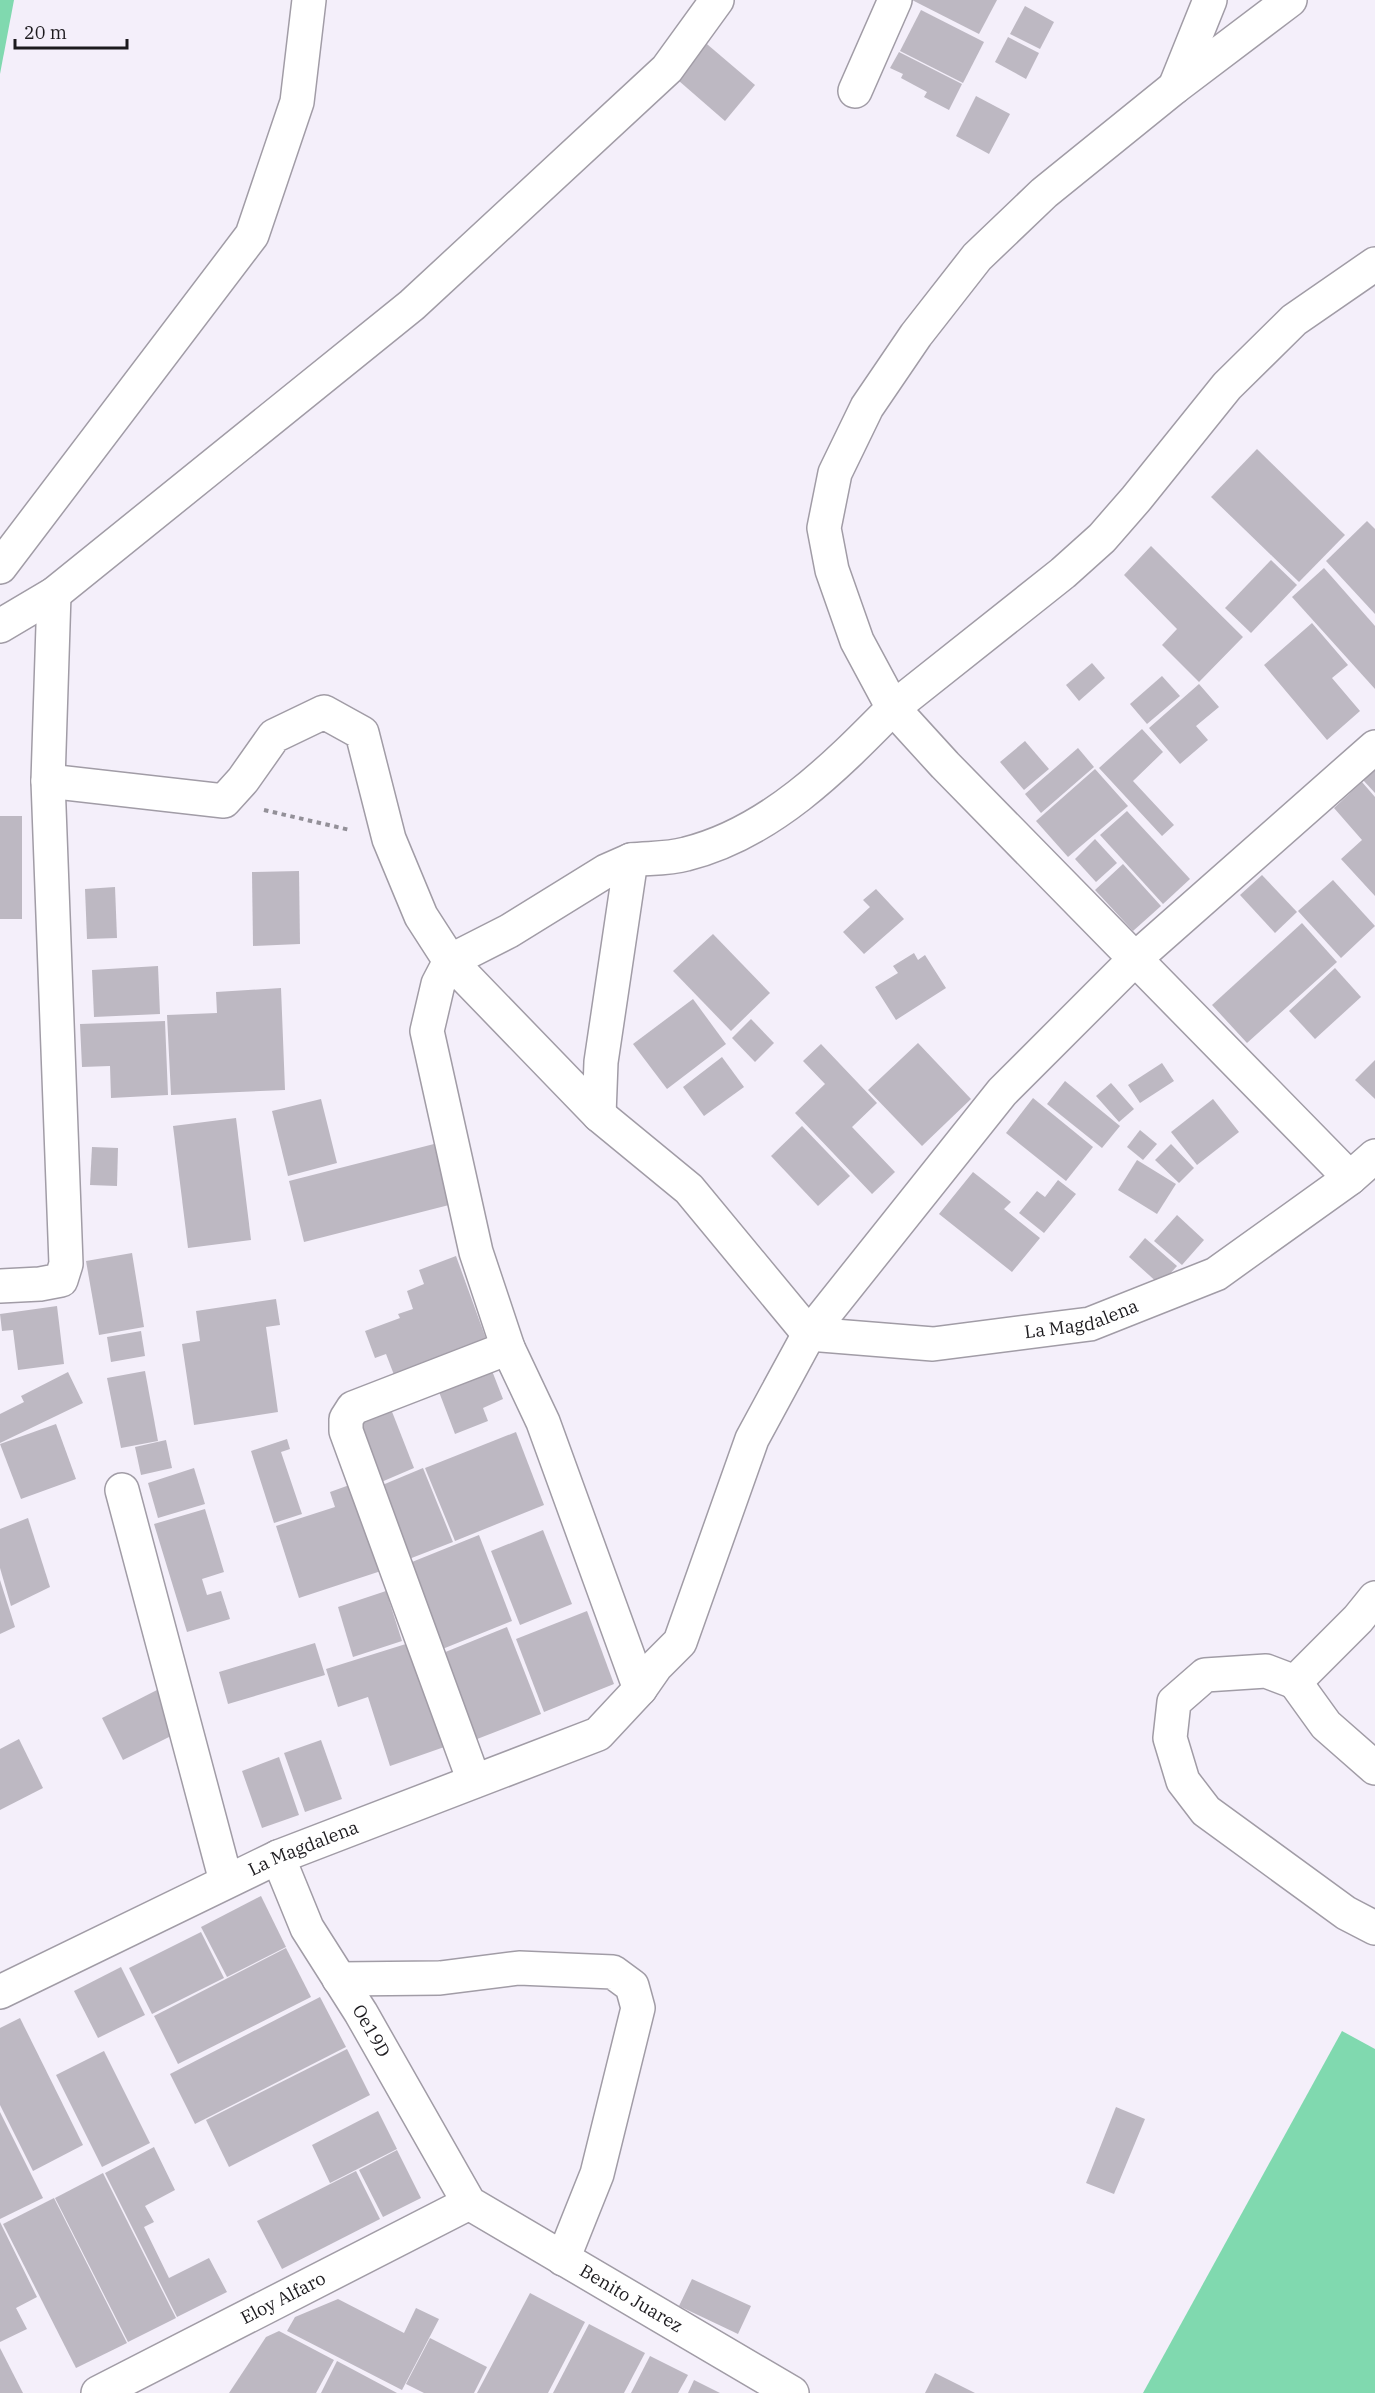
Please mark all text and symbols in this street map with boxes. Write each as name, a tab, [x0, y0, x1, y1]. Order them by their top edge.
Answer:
scale bar	[15, 12, 128, 50]
text: 20 m	[24, 21, 67, 44]
street label: La Magdalena	[1023, 1294, 1142, 1343]
street label: La Magdalena	[244, 1815, 362, 1881]
street label: Oe19D	[348, 2000, 396, 2061]
street label: Benito Juarez	[576, 2259, 687, 2337]
street label: Eloy Alfaro	[236, 2266, 329, 2329]

